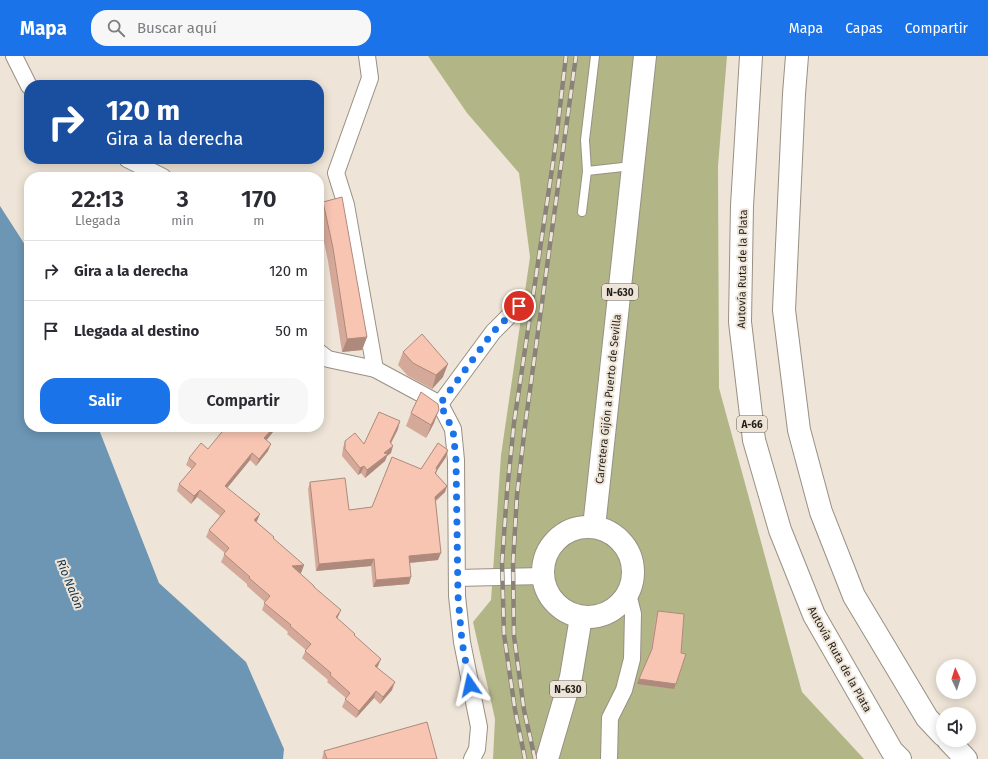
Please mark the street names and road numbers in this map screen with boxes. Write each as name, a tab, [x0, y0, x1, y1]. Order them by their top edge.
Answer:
street label: Autovía Ruta de la Plata	[735, 209, 750, 329]
road number: N-630	[602, 284, 638, 300]
street label: Carretera Gijón a Puerto de Sevilla	[593, 313, 624, 485]
road number: A-66	[737, 416, 767, 432]
street label: Autovía Ruta de la Plata	[805, 604, 874, 714]
road number: N-630	[550, 681, 586, 697]

